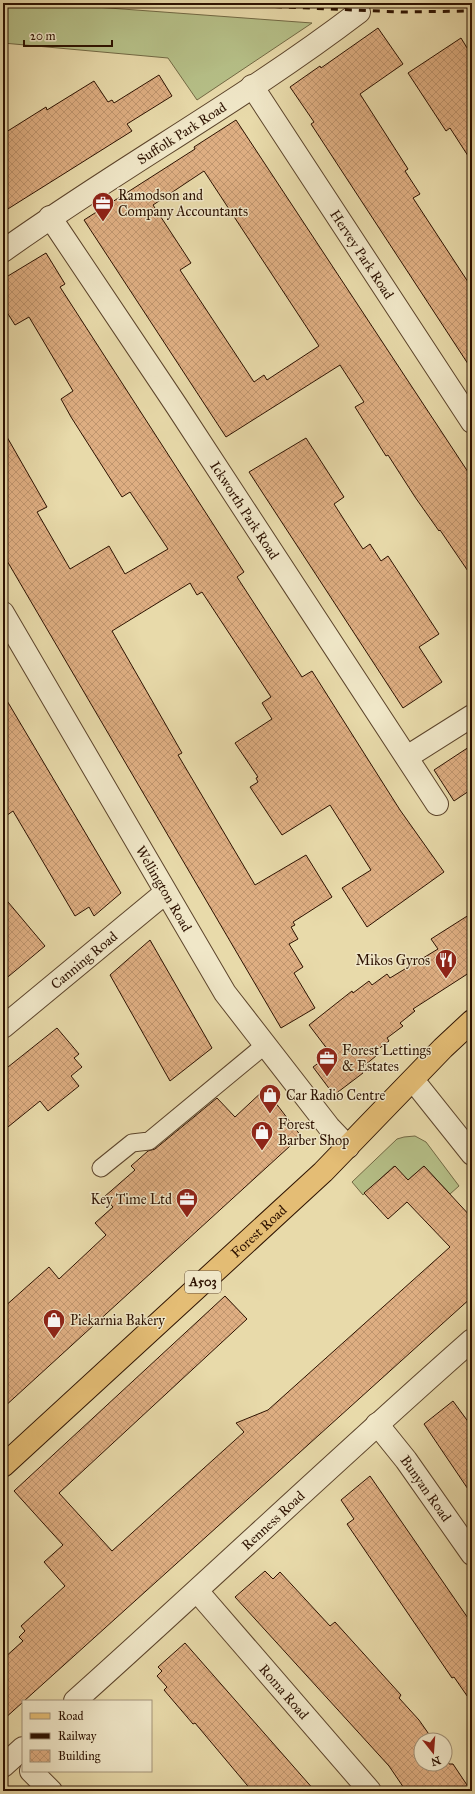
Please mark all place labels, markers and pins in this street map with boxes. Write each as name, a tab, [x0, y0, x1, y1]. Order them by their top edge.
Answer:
place label: Ramodson and Company Accountants	[118, 187, 248, 220]
office icon: Ramodson and Company Accountants	[90, 190, 116, 223]
restaurant icon: Mikos Gyros	[433, 947, 459, 980]
place label: Mikos Gyros	[356, 952, 430, 969]
place label: Forest Lettings & Estates	[342, 1042, 431, 1075]
office icon: Forest Lettings & Estates	[314, 1045, 340, 1078]
shop icon: Car Radio Centre	[257, 1082, 283, 1115]
place label: Car Radio Centre	[286, 1087, 385, 1104]
place label: Forest Barber Shop	[278, 1116, 349, 1149]
shop icon: Forest Barber Shop	[249, 1119, 275, 1152]
office icon: Key Time Ltd	[174, 1186, 200, 1219]
place label: Key Time Ltd	[91, 1191, 172, 1208]
shop icon: Piekarnia Bakery	[41, 1307, 67, 1340]
place label: Piekarnia Bakery	[70, 1312, 165, 1329]

